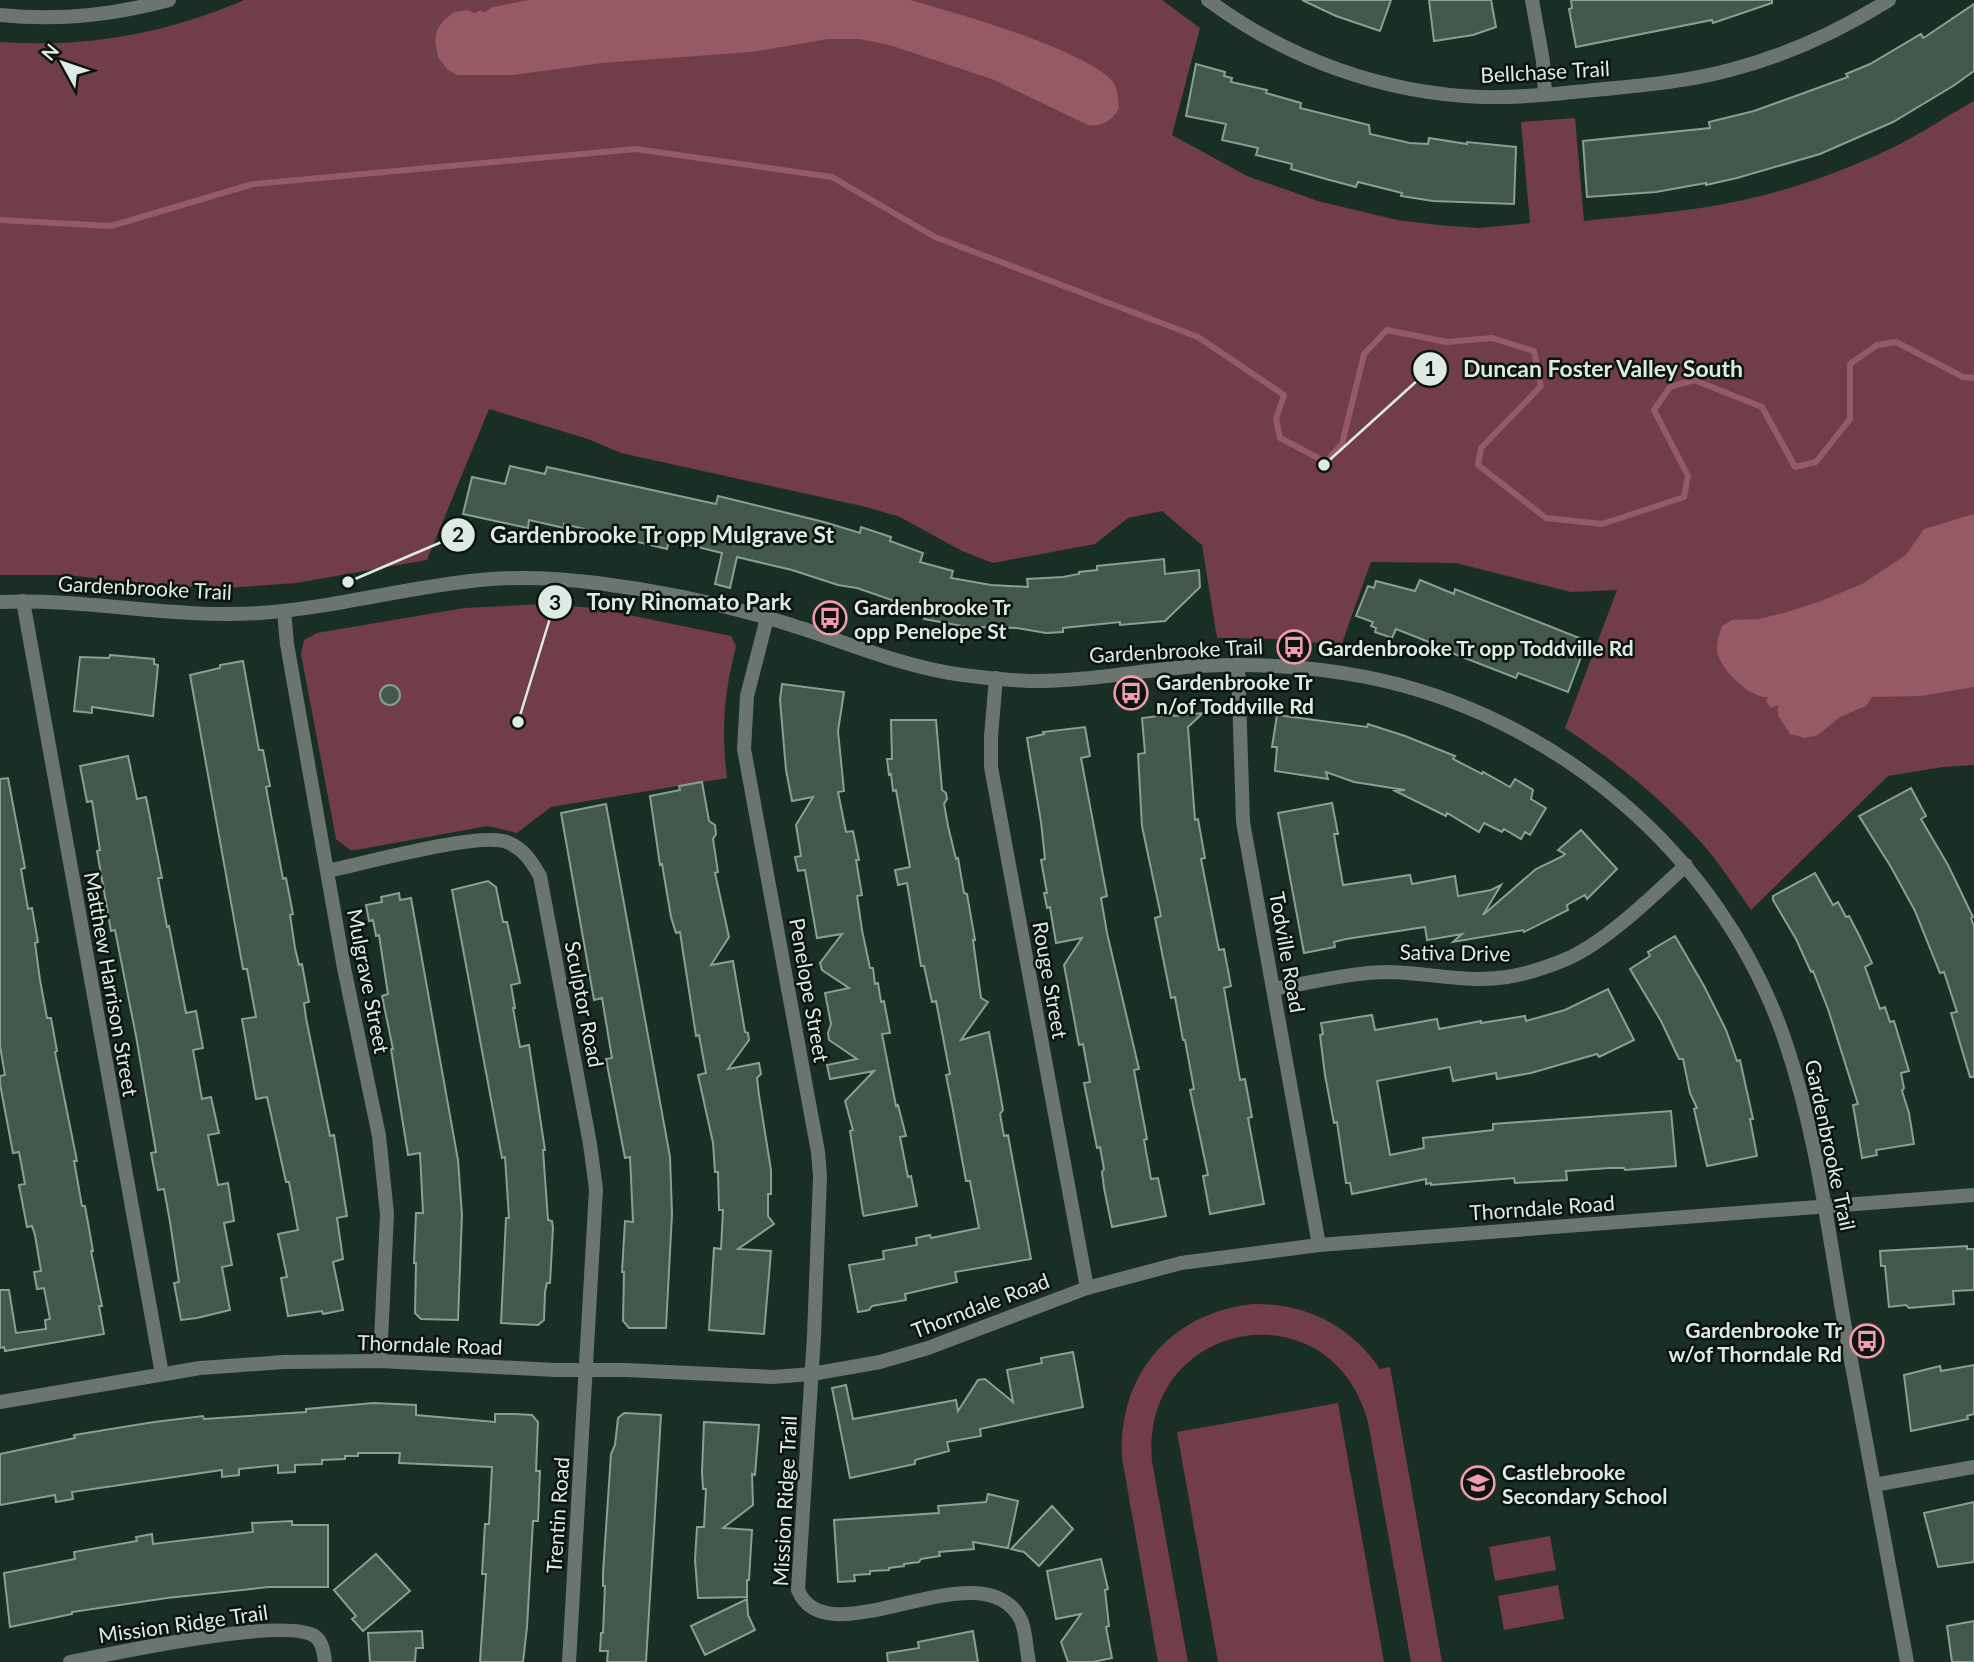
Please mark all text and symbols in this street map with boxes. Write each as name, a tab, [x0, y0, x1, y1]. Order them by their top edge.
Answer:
north arrow	[28, 28, 98, 98]
text: N	[36, 39, 63, 65]
street label: Bellchase Trail	[1480, 55, 1610, 87]
callout: Duncan Foster Valley South	[1413, 347, 1758, 391]
text: Duncan Foster Valley South	[1463, 354, 1743, 382]
text: 1	[1424, 355, 1436, 380]
callout: Gardenbrooke Tr opp Mulgrave St	[441, 513, 849, 557]
text: Gardenbrooke Tr opp Mulgrave St	[490, 520, 834, 548]
text: 2	[452, 521, 464, 546]
street label: Gardenbrooke Trail	[57, 570, 233, 604]
callout: Tony Rinomato Park	[537, 580, 806, 624]
text: Tony Rinomato Park	[586, 587, 792, 615]
text: 3	[549, 589, 561, 614]
place label: Gardenbrooke Tr opp Penelope St	[854, 594, 1011, 643]
bus stop icon: Gardenbrooke Tr opp Penelope St	[811, 599, 849, 637]
bus stop icon: Gardenbrooke Tr opp Toddville Rd	[1275, 628, 1313, 666]
street label: Gardenbrooke Trail	[1088, 633, 1264, 667]
place label: Gardenbrooke Tr opp Toddville Rd	[1318, 635, 1634, 660]
place label: Gardenbrooke Tr n/of Toddville Rd	[1156, 669, 1314, 718]
bus stop icon: Gardenbrooke Tr n/of Toddville Rd	[1112, 674, 1150, 712]
street label: Matthew Harrison Street	[80, 870, 144, 1099]
street label: Todville Road	[1265, 890, 1311, 1014]
street label: Mulgrave Street	[343, 907, 395, 1056]
street label: Penelope Street	[785, 916, 835, 1065]
street label: Rouge Street	[1028, 919, 1074, 1041]
street label: Sculptor Road	[560, 939, 610, 1069]
street label: Sativa Drive	[1399, 939, 1511, 965]
street label: Gardenbrooke Trail	[1801, 1057, 1861, 1233]
street label: Thorndale Road	[1469, 1189, 1615, 1225]
street label: Thorndale Road	[908, 1267, 1052, 1343]
place label: Gardenbrooke Tr w/of Thorndale Rd	[1669, 1317, 1842, 1366]
bus stop icon: Gardenbrooke Tr w/of Thorndale Rd	[1848, 1322, 1886, 1360]
street label: Thorndale Road	[357, 1329, 503, 1359]
street label: Mission Ridge Trail	[767, 1415, 801, 1587]
street label: Trentin Road	[540, 1456, 574, 1574]
place label: Castlebrooke Secondary School	[1502, 1459, 1667, 1508]
school or university icon: Castlebrooke Secondary School	[1459, 1464, 1497, 1502]
street label: Mission Ridge Trail	[97, 1599, 269, 1647]

